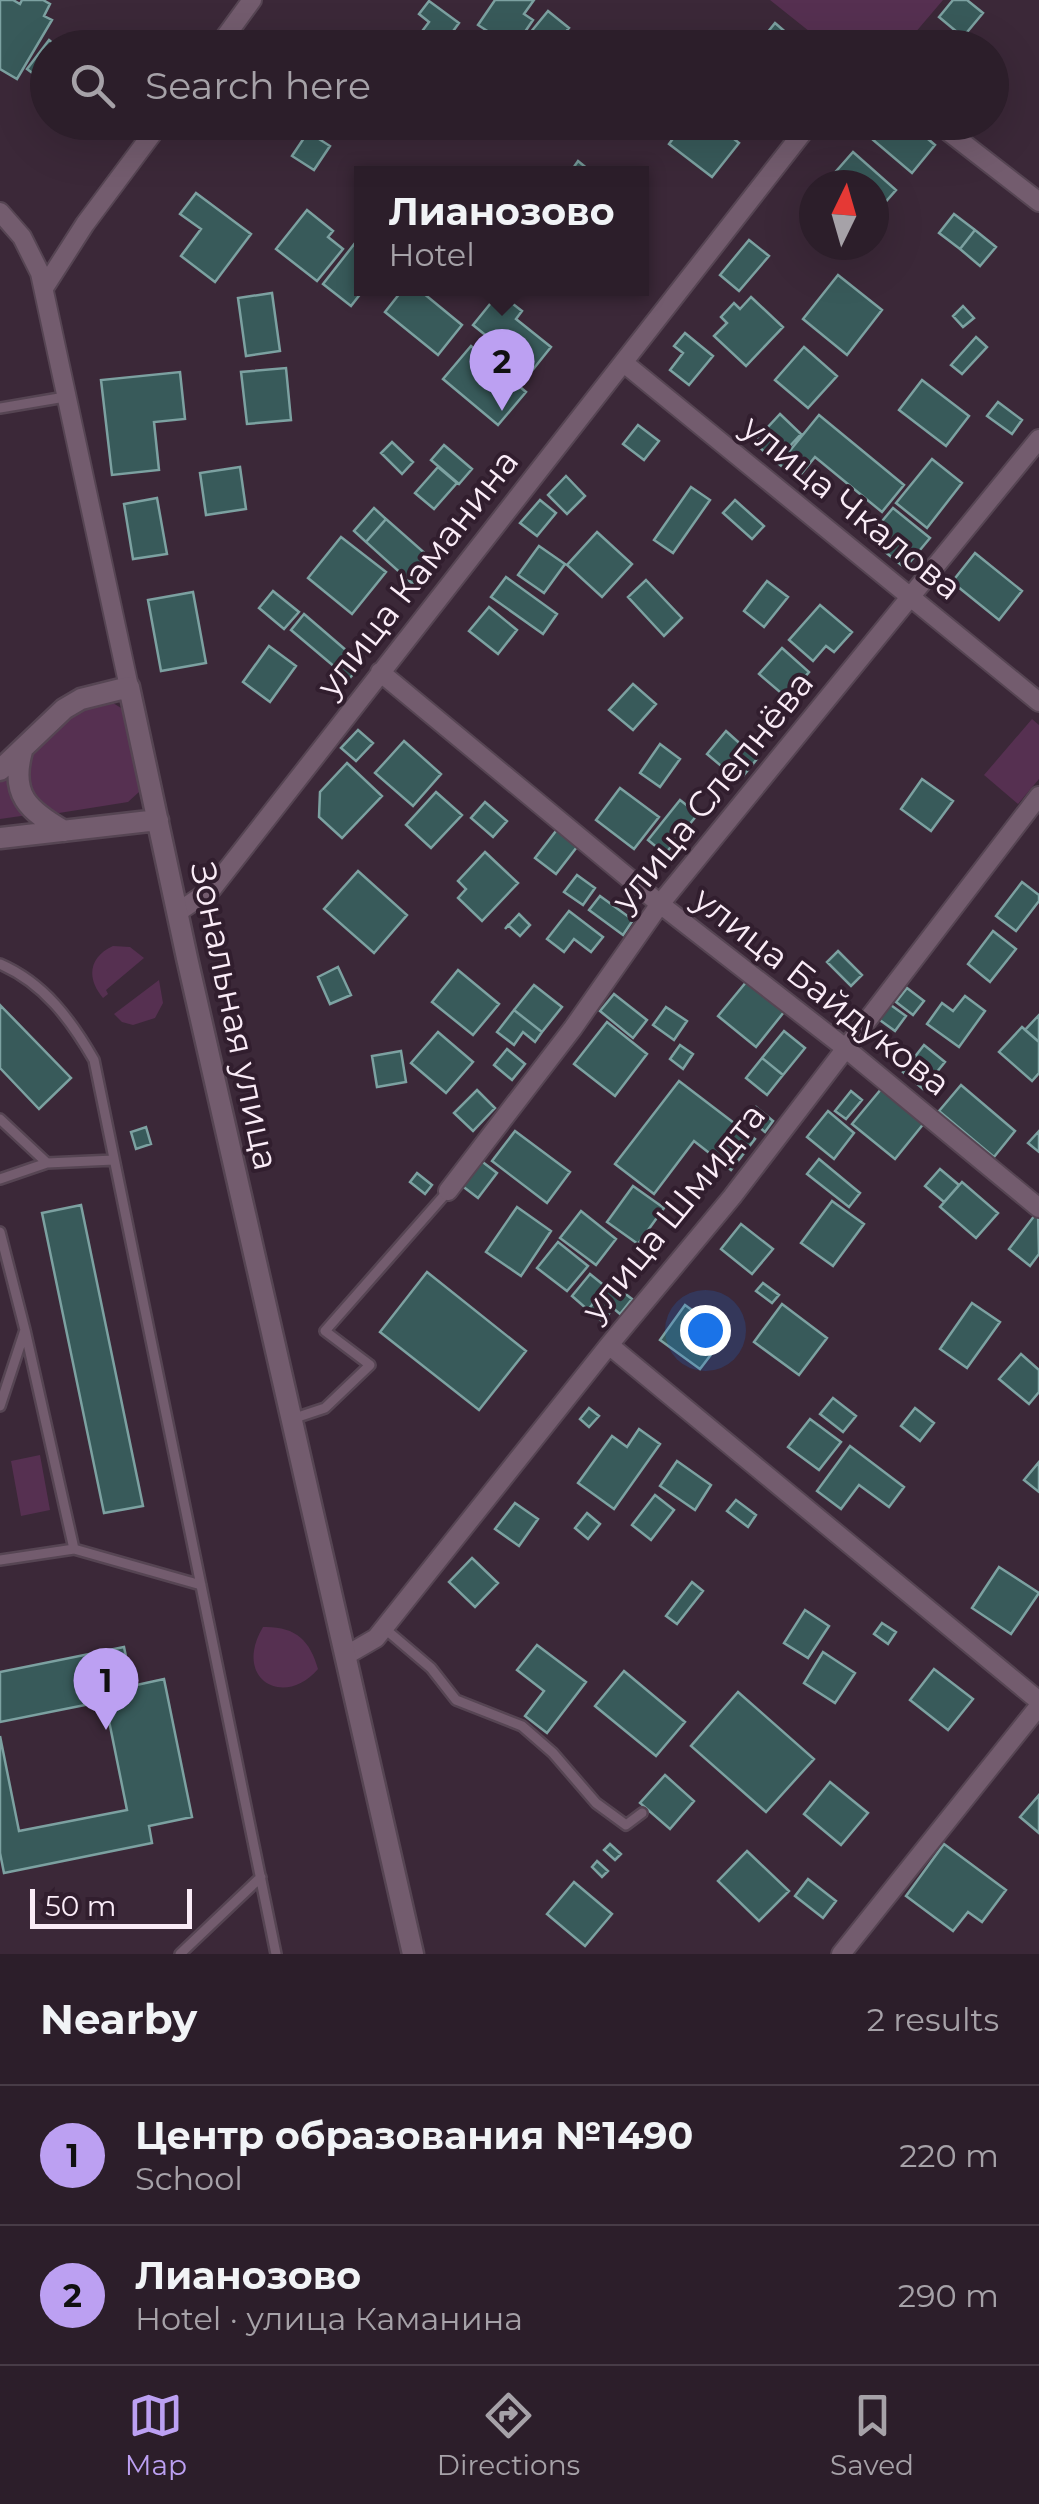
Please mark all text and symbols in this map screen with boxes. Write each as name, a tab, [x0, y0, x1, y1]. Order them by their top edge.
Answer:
search box	[30, 30, 1009, 140]
icon: search	[65, 58, 120, 113]
text: Search here	[145, 62, 371, 109]
popup	[354, 166, 649, 296]
north arrow	[799, 170, 889, 260]
text: Лианозово	[388, 188, 615, 235]
text: Hotel	[388, 235, 475, 274]
pin: 2	[470, 328, 534, 411]
street label: улица Чкалова	[733, 405, 970, 609]
street label: улица Каманина	[306, 441, 527, 706]
street label: улица Слепнёва	[601, 662, 822, 921]
street label: Зональная улица	[181, 858, 289, 1174]
street label: улица Байдукова	[684, 877, 959, 1105]
street label: улица Шмидта	[571, 1094, 774, 1331]
your location	[680, 1305, 731, 1356]
pin: 1	[74, 1648, 138, 1730]
scale bar	[30, 1884, 192, 1928]
text: 50 m	[45, 1889, 116, 1923]
text: Nearby	[40, 1993, 197, 2045]
text: 2 results	[867, 2000, 999, 2039]
text: Центр образования №1490	[135, 2112, 693, 2159]
text: 1	[66, 2136, 79, 2175]
text: 220 m	[899, 2136, 999, 2175]
text: School	[135, 2159, 243, 2198]
text: Лианозово	[135, 2252, 361, 2299]
text: 2	[63, 2276, 82, 2315]
text: 290 m	[898, 2276, 999, 2315]
text: Hotel · улица Каманина	[135, 2299, 523, 2338]
tab: Map	[125, 2388, 187, 2482]
tab: Directions	[437, 2388, 580, 2482]
tab: Saved	[830, 2388, 914, 2482]

